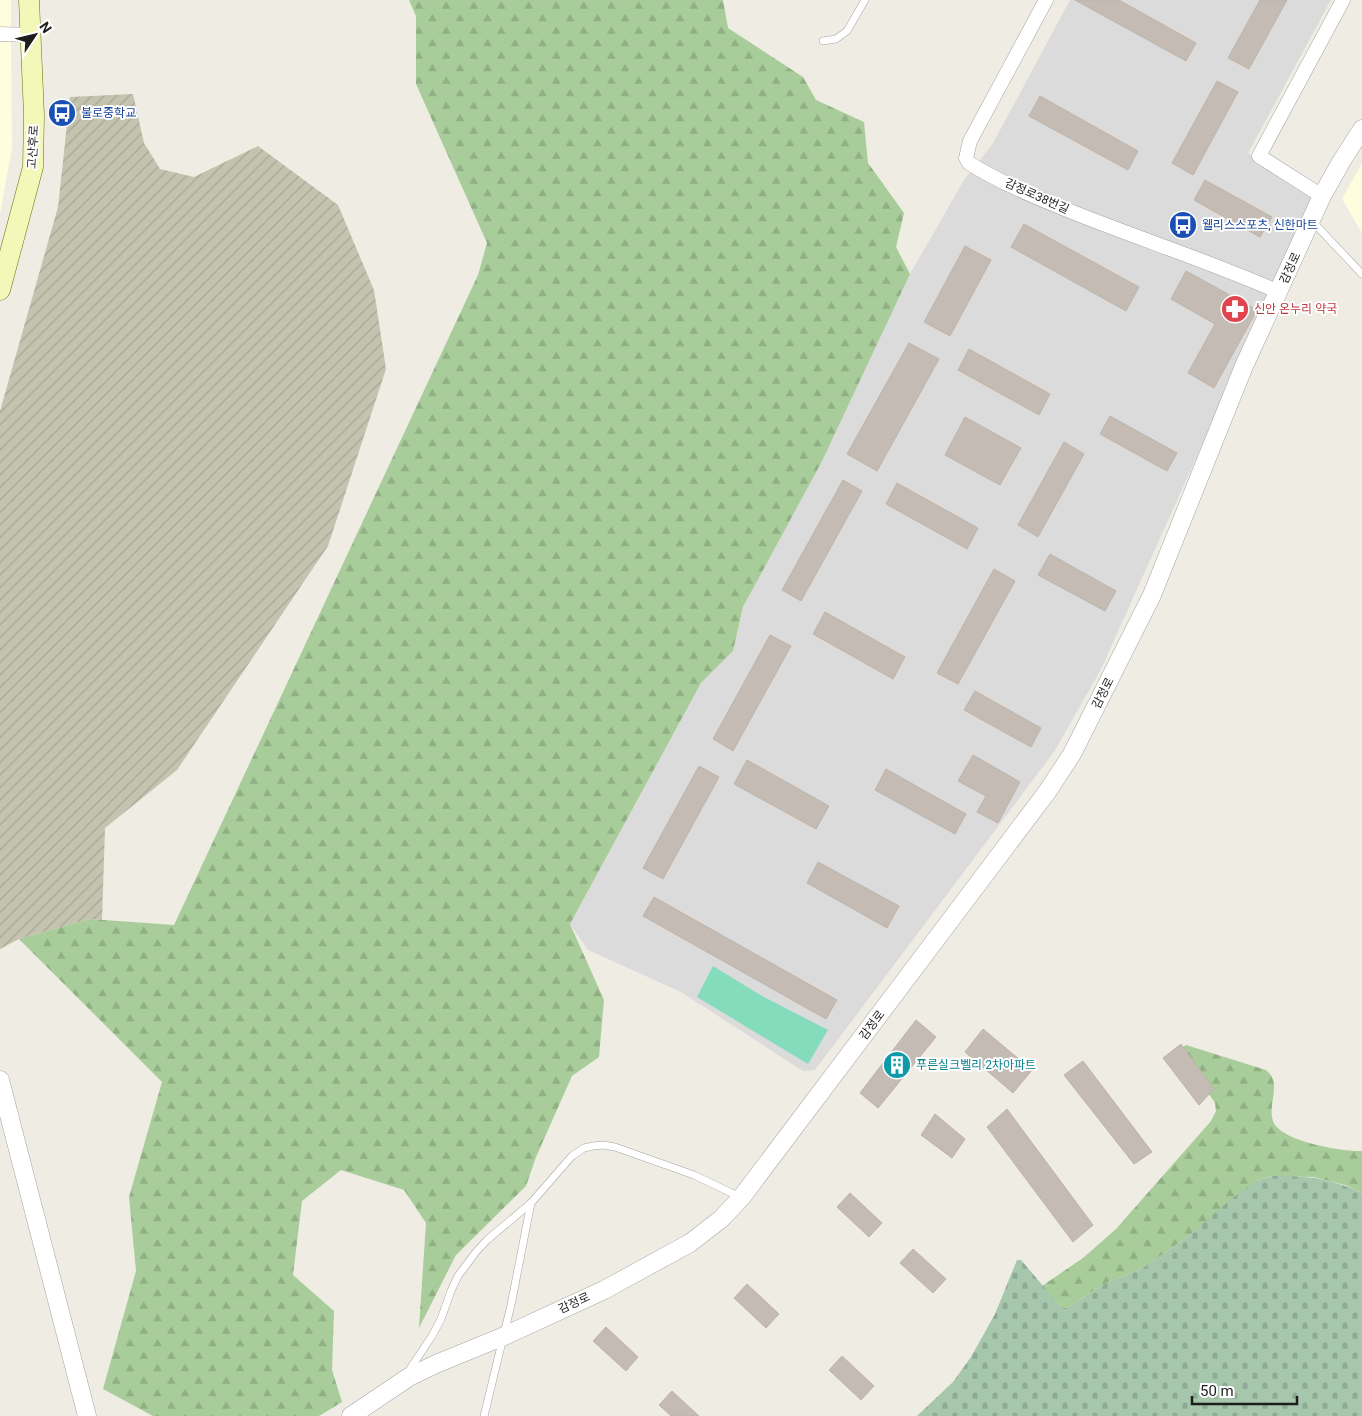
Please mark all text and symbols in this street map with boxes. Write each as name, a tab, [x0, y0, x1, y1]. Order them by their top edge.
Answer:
north arrow	[10, 10, 60, 60]
text: N	[36, 19, 55, 36]
bus stop icon: 불로중학교	[47, 98, 77, 128]
place label: 불로중학교	[81, 106, 136, 120]
street label: 고산후로	[25, 125, 41, 169]
street label: 감정로38번길	[1003, 176, 1071, 216]
bus stop icon: 웰리스스포츠, 신한마트	[1168, 210, 1198, 240]
place label: 웰리스스포츠, 신한마트	[1202, 218, 1318, 232]
street label: 감정로	[1277, 250, 1303, 286]
pharmacy icon: 신안 온누리 약국	[1220, 294, 1250, 324]
place label: 신안 온누리 약국	[1254, 302, 1337, 316]
street label: 감정로	[1089, 675, 1117, 711]
street label: 감정로	[856, 1008, 888, 1042]
building icon: 푸른실크벨리 2차아파트	[882, 1050, 912, 1080]
place label: 푸른실크벨리 2차아파트	[916, 1058, 1036, 1072]
street label: 감정로	[556, 1290, 592, 1316]
scale bar	[1192, 1374, 1297, 1406]
text: 50 m	[1200, 1382, 1234, 1400]

